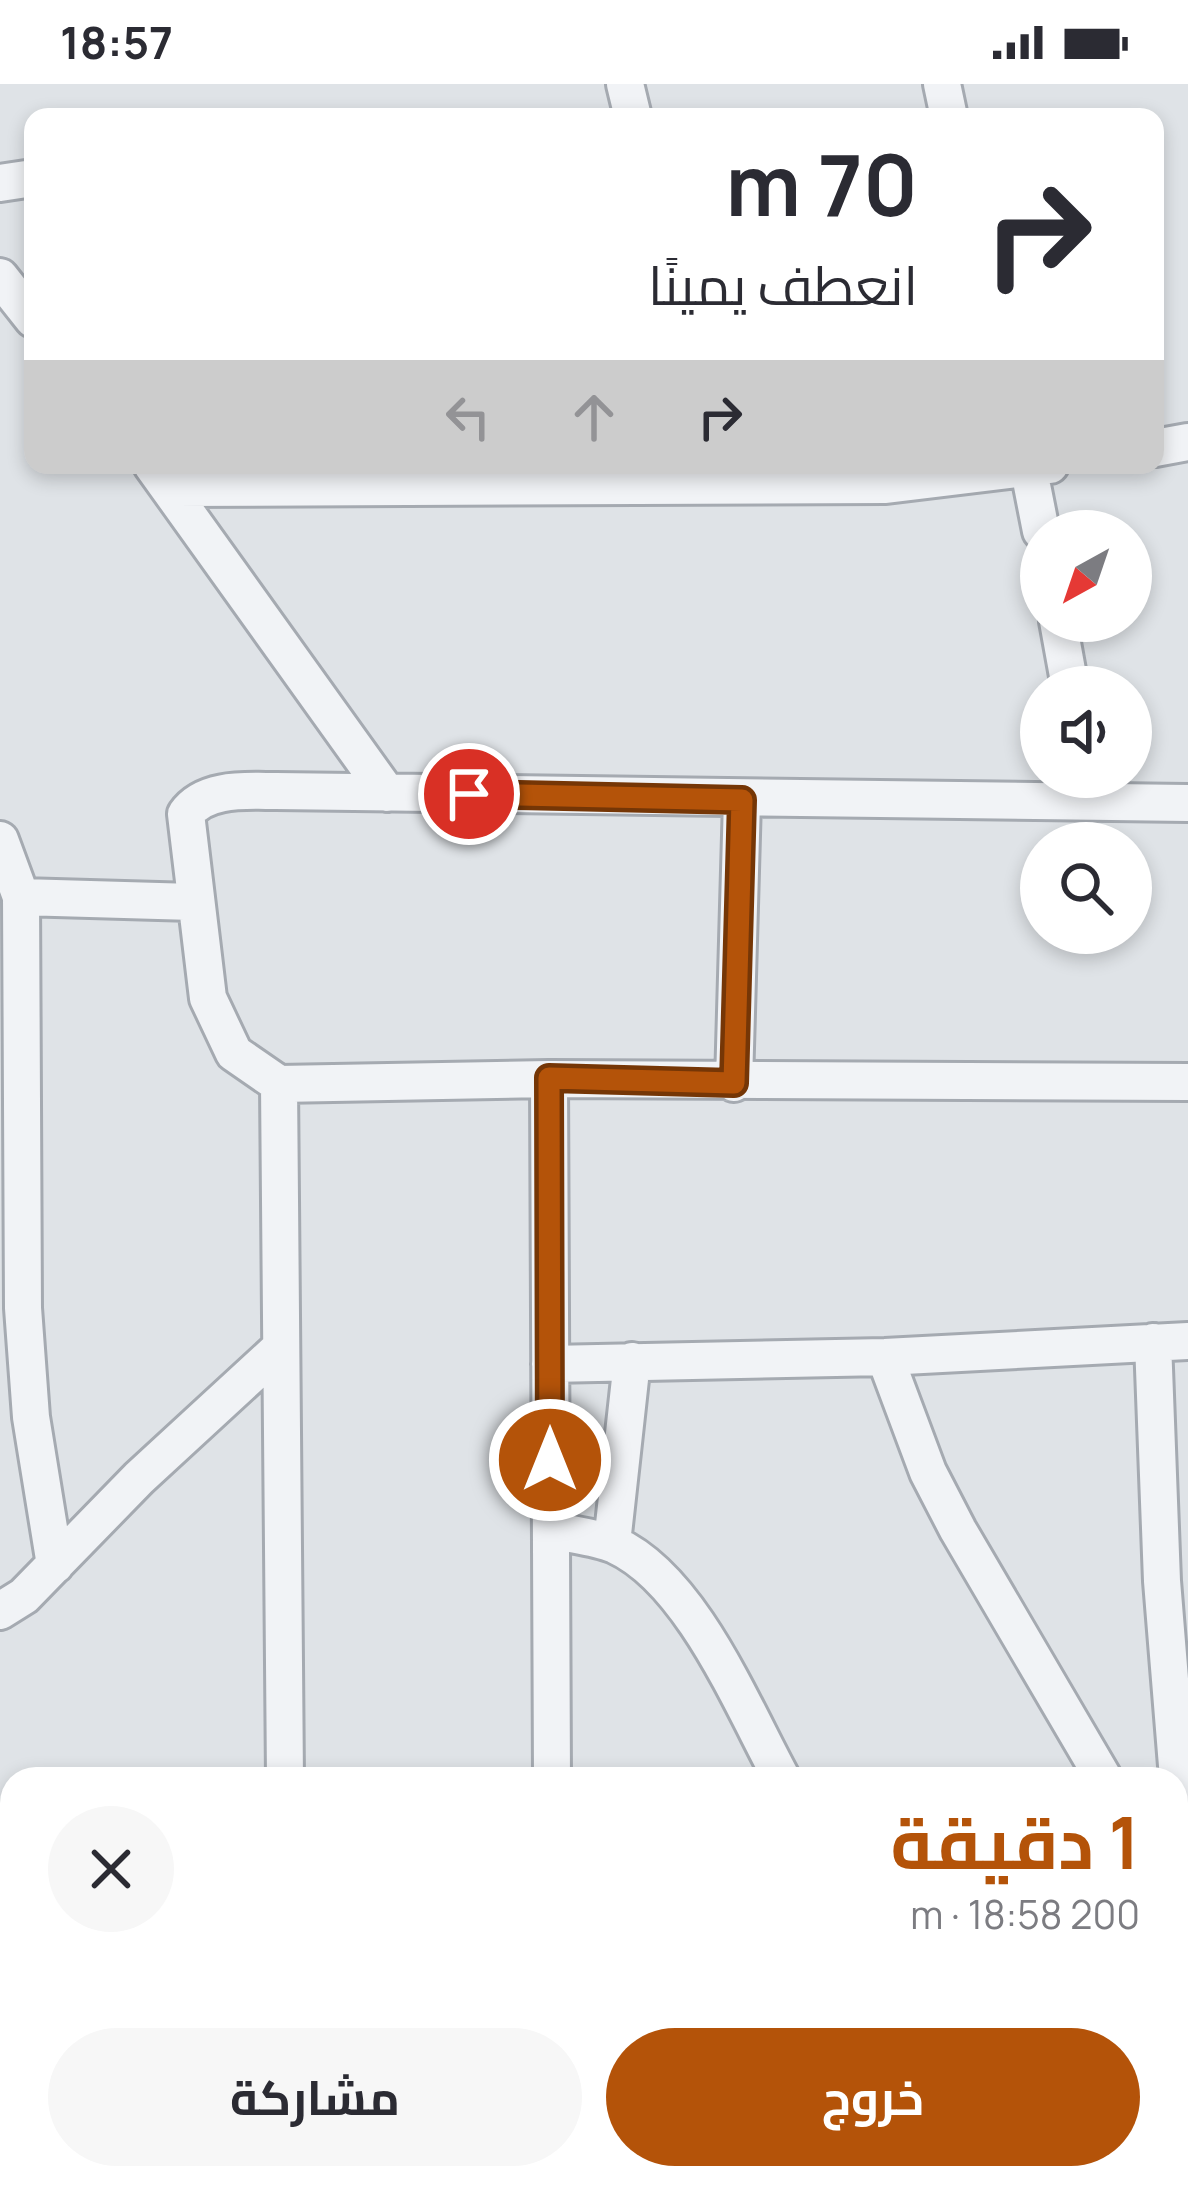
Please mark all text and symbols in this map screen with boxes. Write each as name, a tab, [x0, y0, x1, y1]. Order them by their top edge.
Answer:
text: 18:57	[60, 11, 173, 73]
text: 70 m	[726, 126, 918, 241]
icon: right	[960, 156, 1116, 312]
text: انعطف يمينًا	[648, 247, 918, 321]
icon: left	[435, 384, 501, 450]
icon: ahead	[561, 384, 627, 450]
icon: right	[687, 384, 753, 450]
north arrow	[1020, 510, 1152, 642]
map controls	[1020, 510, 1152, 954]
button: sound	[1020, 666, 1152, 798]
pin	[418, 743, 520, 845]
icon: arrive	[436, 761, 502, 827]
button: search	[1020, 822, 1152, 954]
position arrow	[487, 1397, 613, 1523]
text: 1 دقيقة	[891, 1792, 1140, 1891]
button: close	[48, 1806, 174, 1932]
text: 200 m · 18:58	[910, 1887, 1140, 1941]
button: مشاركة	[48, 2028, 582, 2166]
button: خروج	[606, 2028, 1140, 2166]

